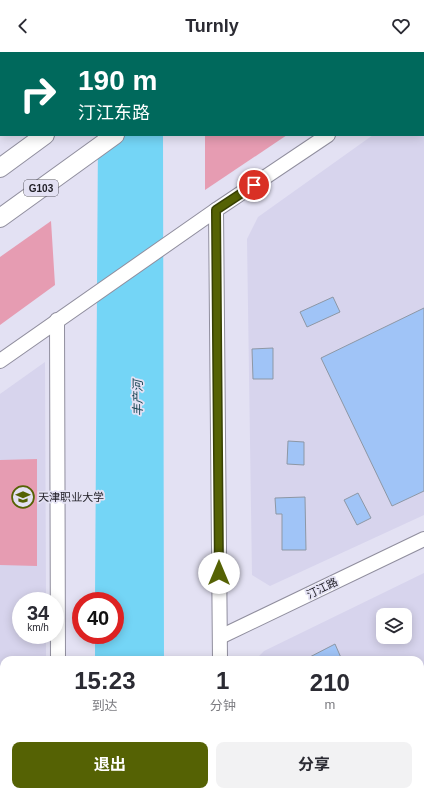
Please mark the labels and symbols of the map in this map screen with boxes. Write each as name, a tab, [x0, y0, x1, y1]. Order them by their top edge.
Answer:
pin	[237, 168, 271, 202]
road number: G103	[24, 180, 58, 196]
water label: 丰产河	[131, 378, 145, 416]
school or university icon: 天津职业大学	[10, 484, 36, 510]
place label: 天津职业大学	[38, 491, 104, 503]
position arrow	[198, 552, 240, 594]
street label: 汀江路	[305, 575, 339, 601]
speed limit sign: 40	[72, 592, 124, 644]

